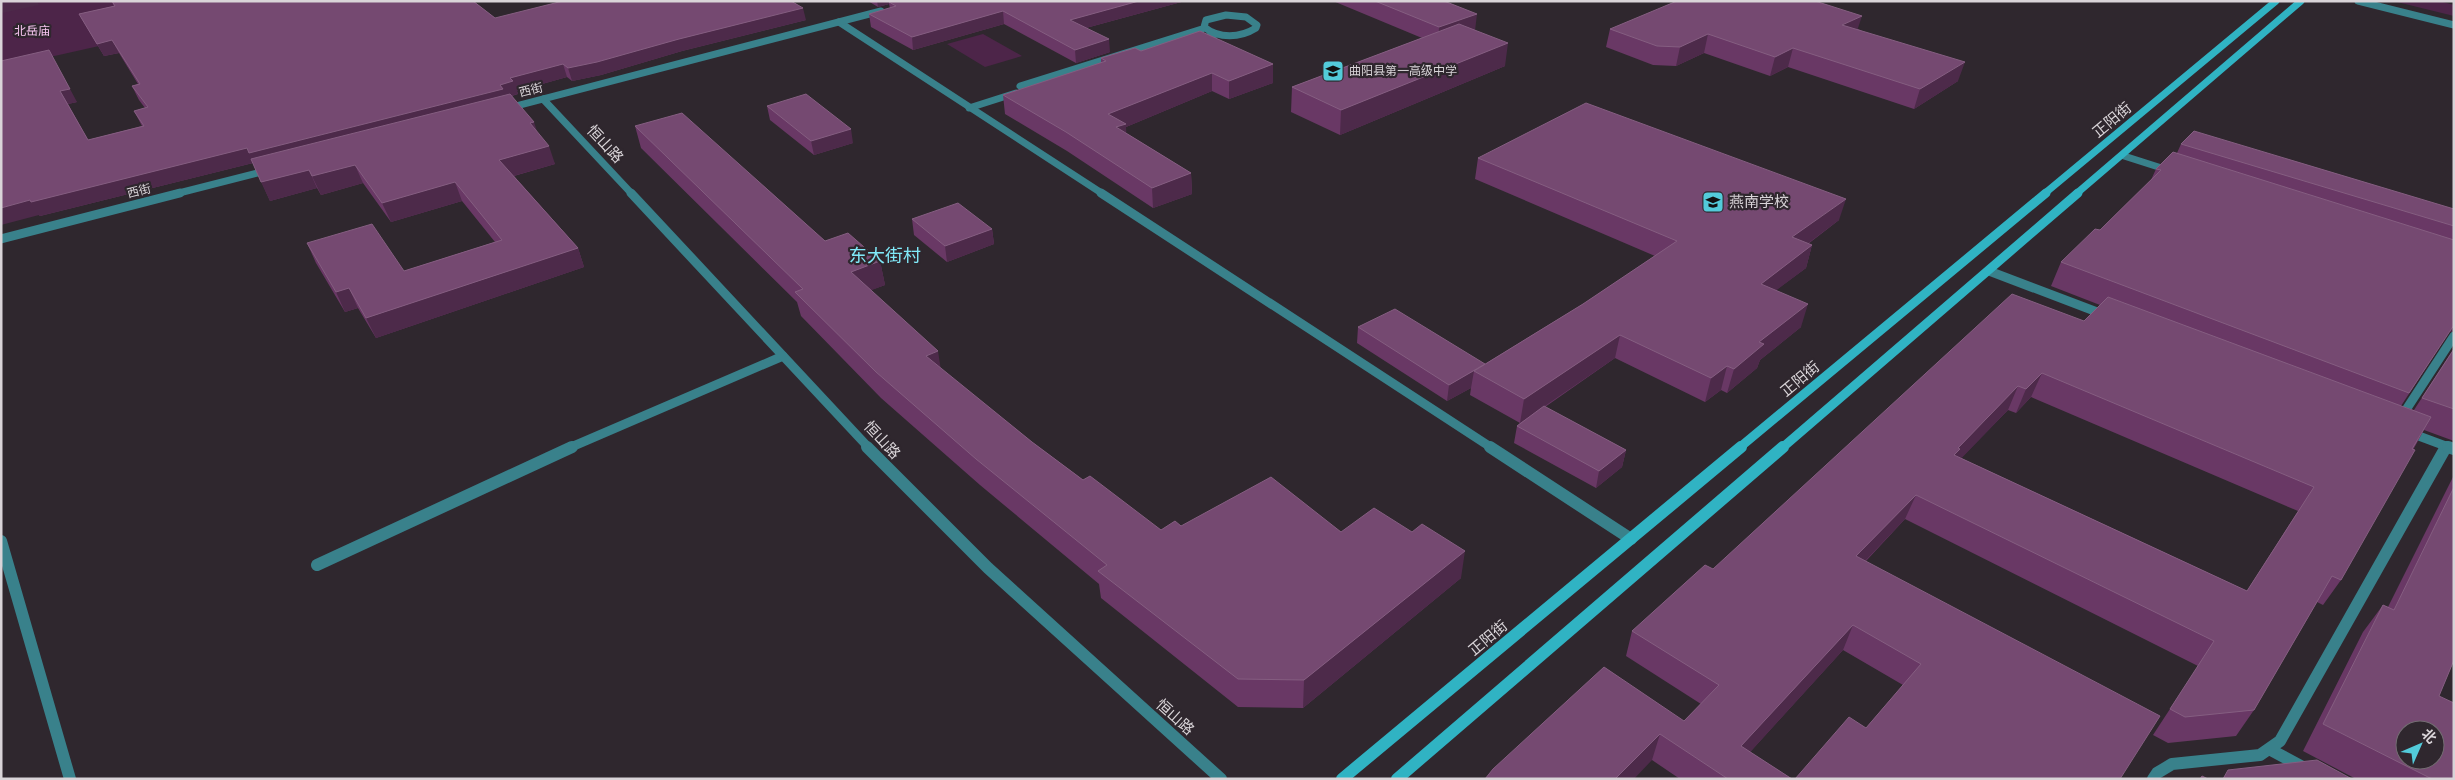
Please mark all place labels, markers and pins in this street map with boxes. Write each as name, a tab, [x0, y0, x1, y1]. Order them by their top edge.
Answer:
school or university icon: 曲阳县第一高级中学	[1321, 59, 1345, 83]
place label: 曲阳县第一高级中学	[1349, 64, 1457, 78]
school or university icon: 燕南学校	[1701, 190, 1725, 214]
place label: 燕南学校	[1729, 193, 1789, 211]

